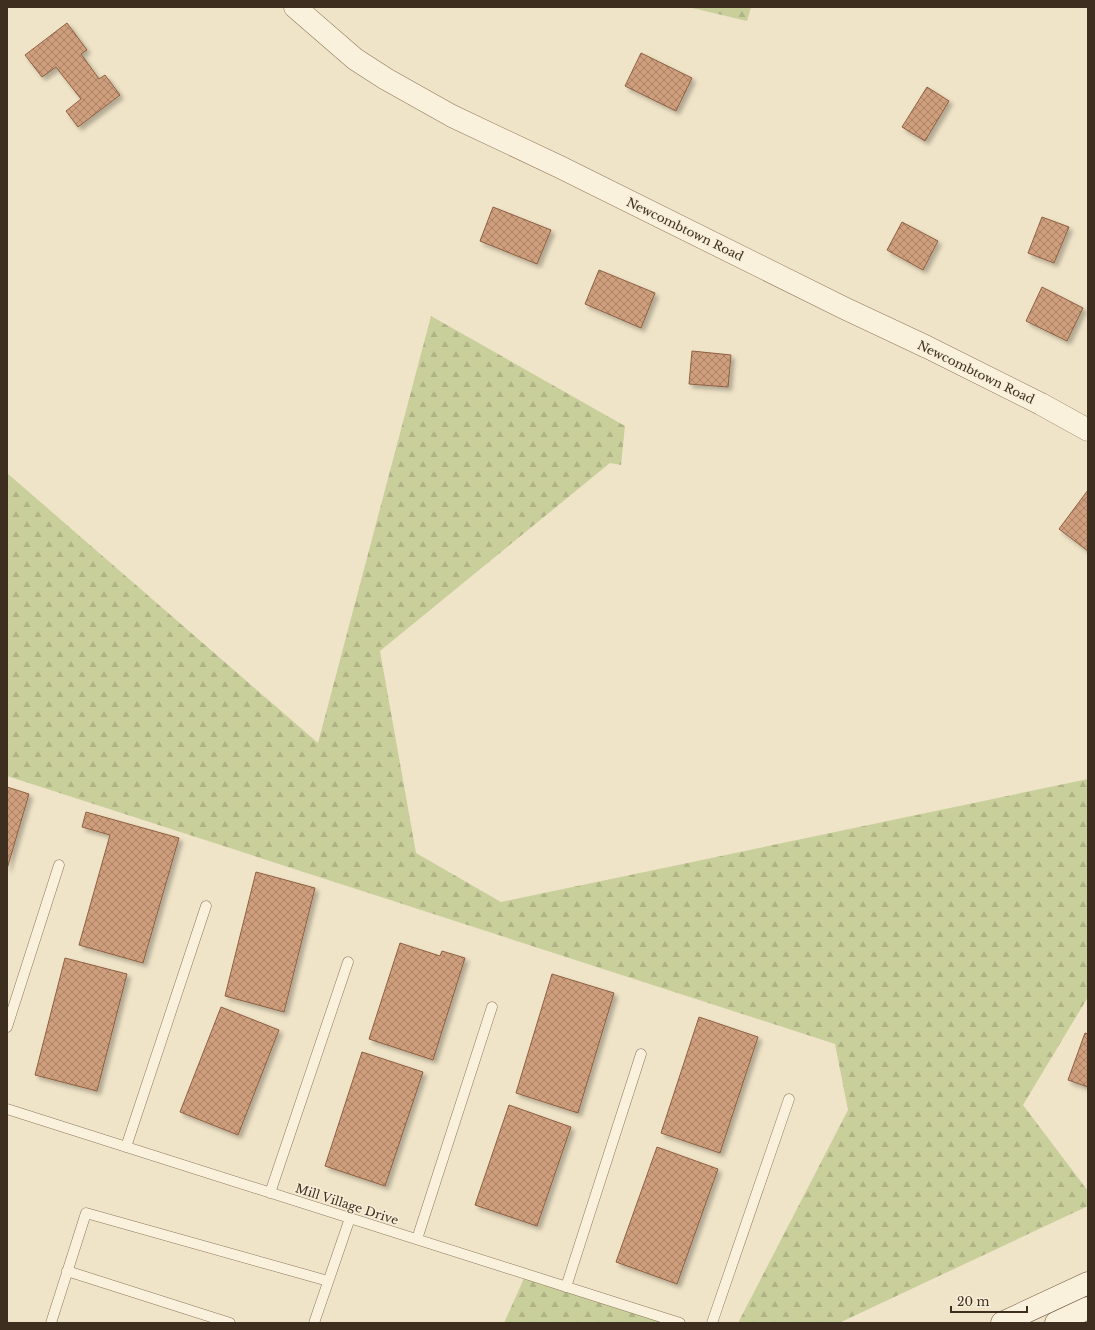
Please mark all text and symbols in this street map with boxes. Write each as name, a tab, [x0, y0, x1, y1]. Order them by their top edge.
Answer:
street label: Newcombtown Road	[624, 194, 746, 264]
street label: Newcombtown Road	[915, 337, 1037, 407]
street label: Mill Village Drive	[294, 1180, 401, 1228]
scale bar	[951, 1288, 1027, 1314]
text: 20 m	[957, 1294, 989, 1309]

